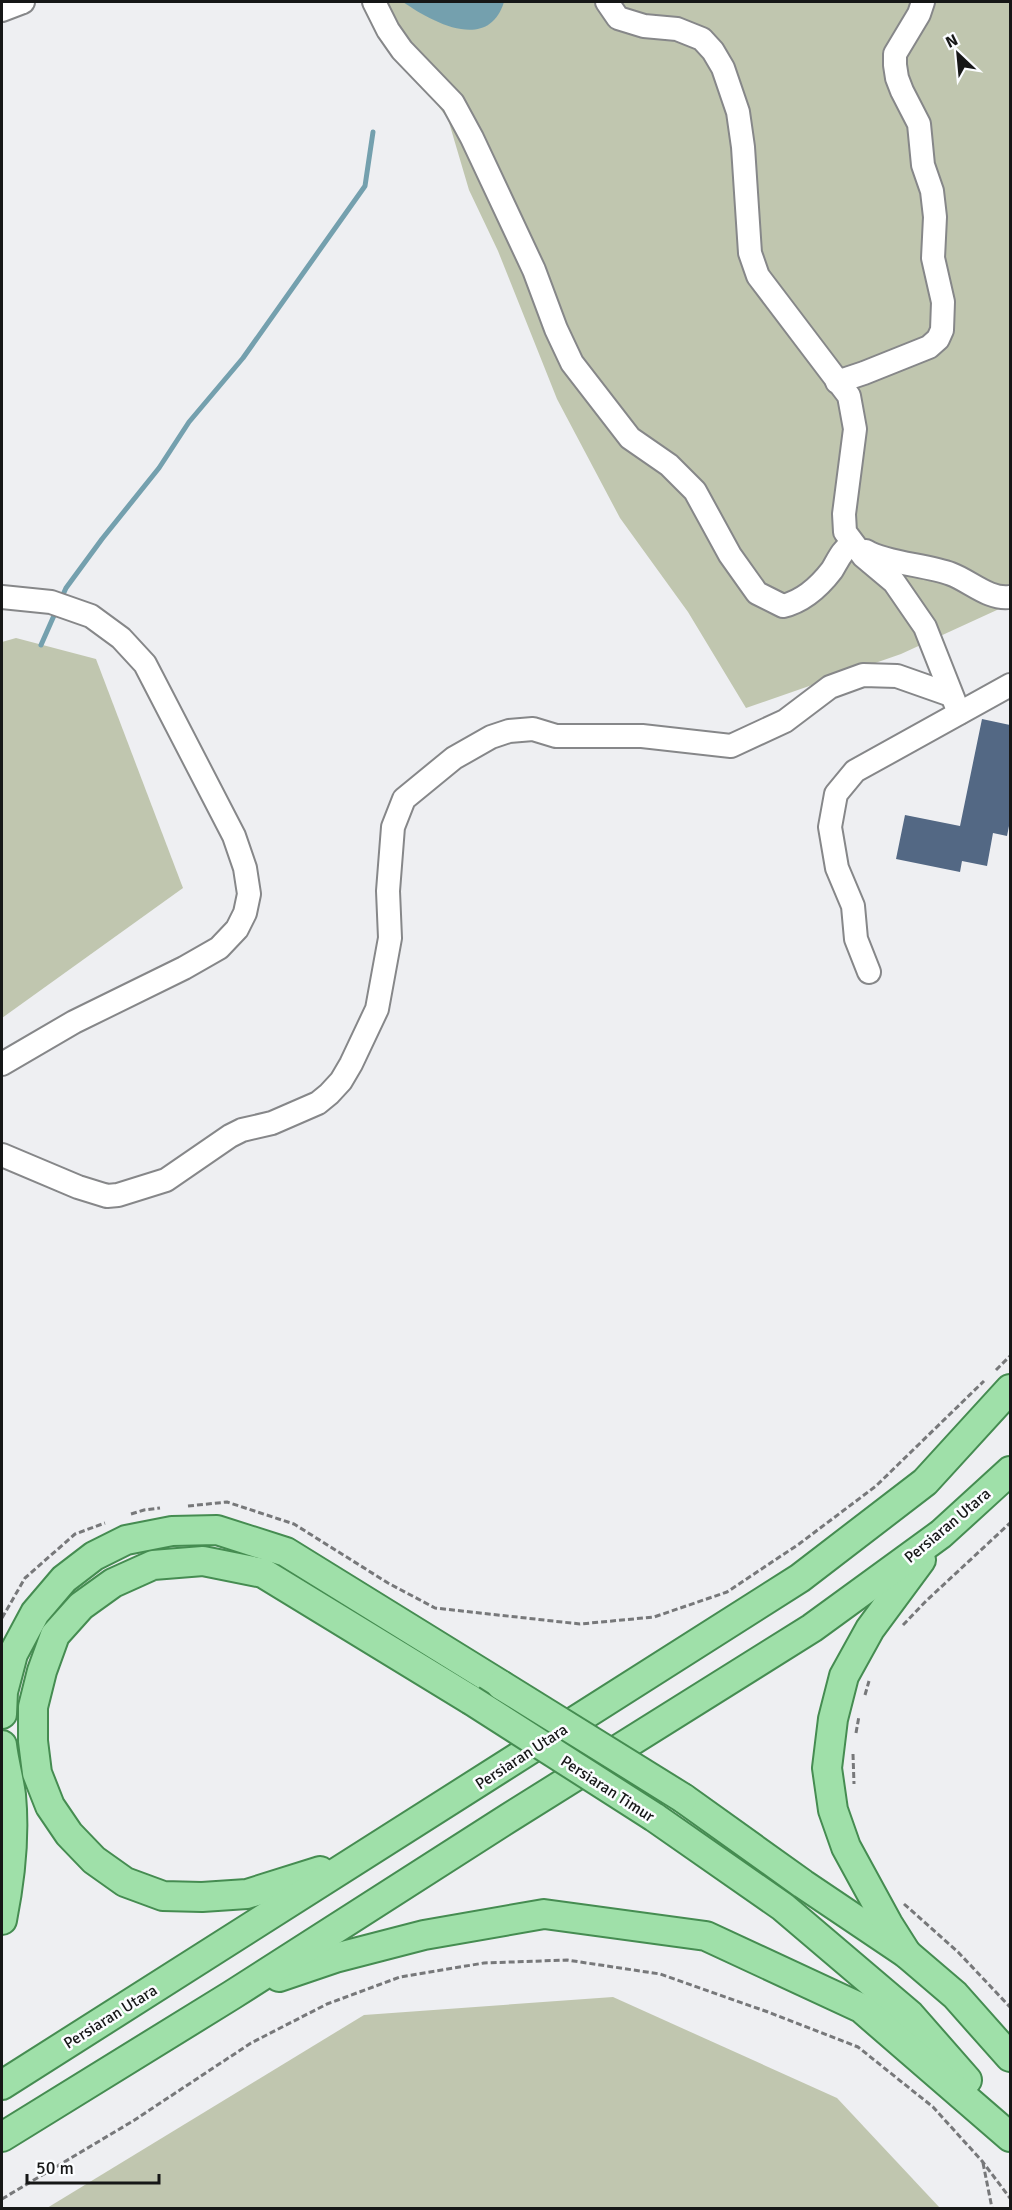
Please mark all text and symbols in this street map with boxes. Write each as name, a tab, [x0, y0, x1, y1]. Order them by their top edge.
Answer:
north arrow	[928, 24, 988, 84]
text: N	[942, 30, 961, 53]
street label: Persiaran Utara	[900, 1484, 995, 1568]
street label: Persiaran Utara	[471, 1719, 572, 1794]
street label: Persiaran Timur	[557, 1751, 658, 1827]
street label: Persiaran Utara	[60, 1980, 161, 2054]
scale bar	[27, 2147, 159, 2185]
text: 50 m	[36, 2157, 74, 2179]

